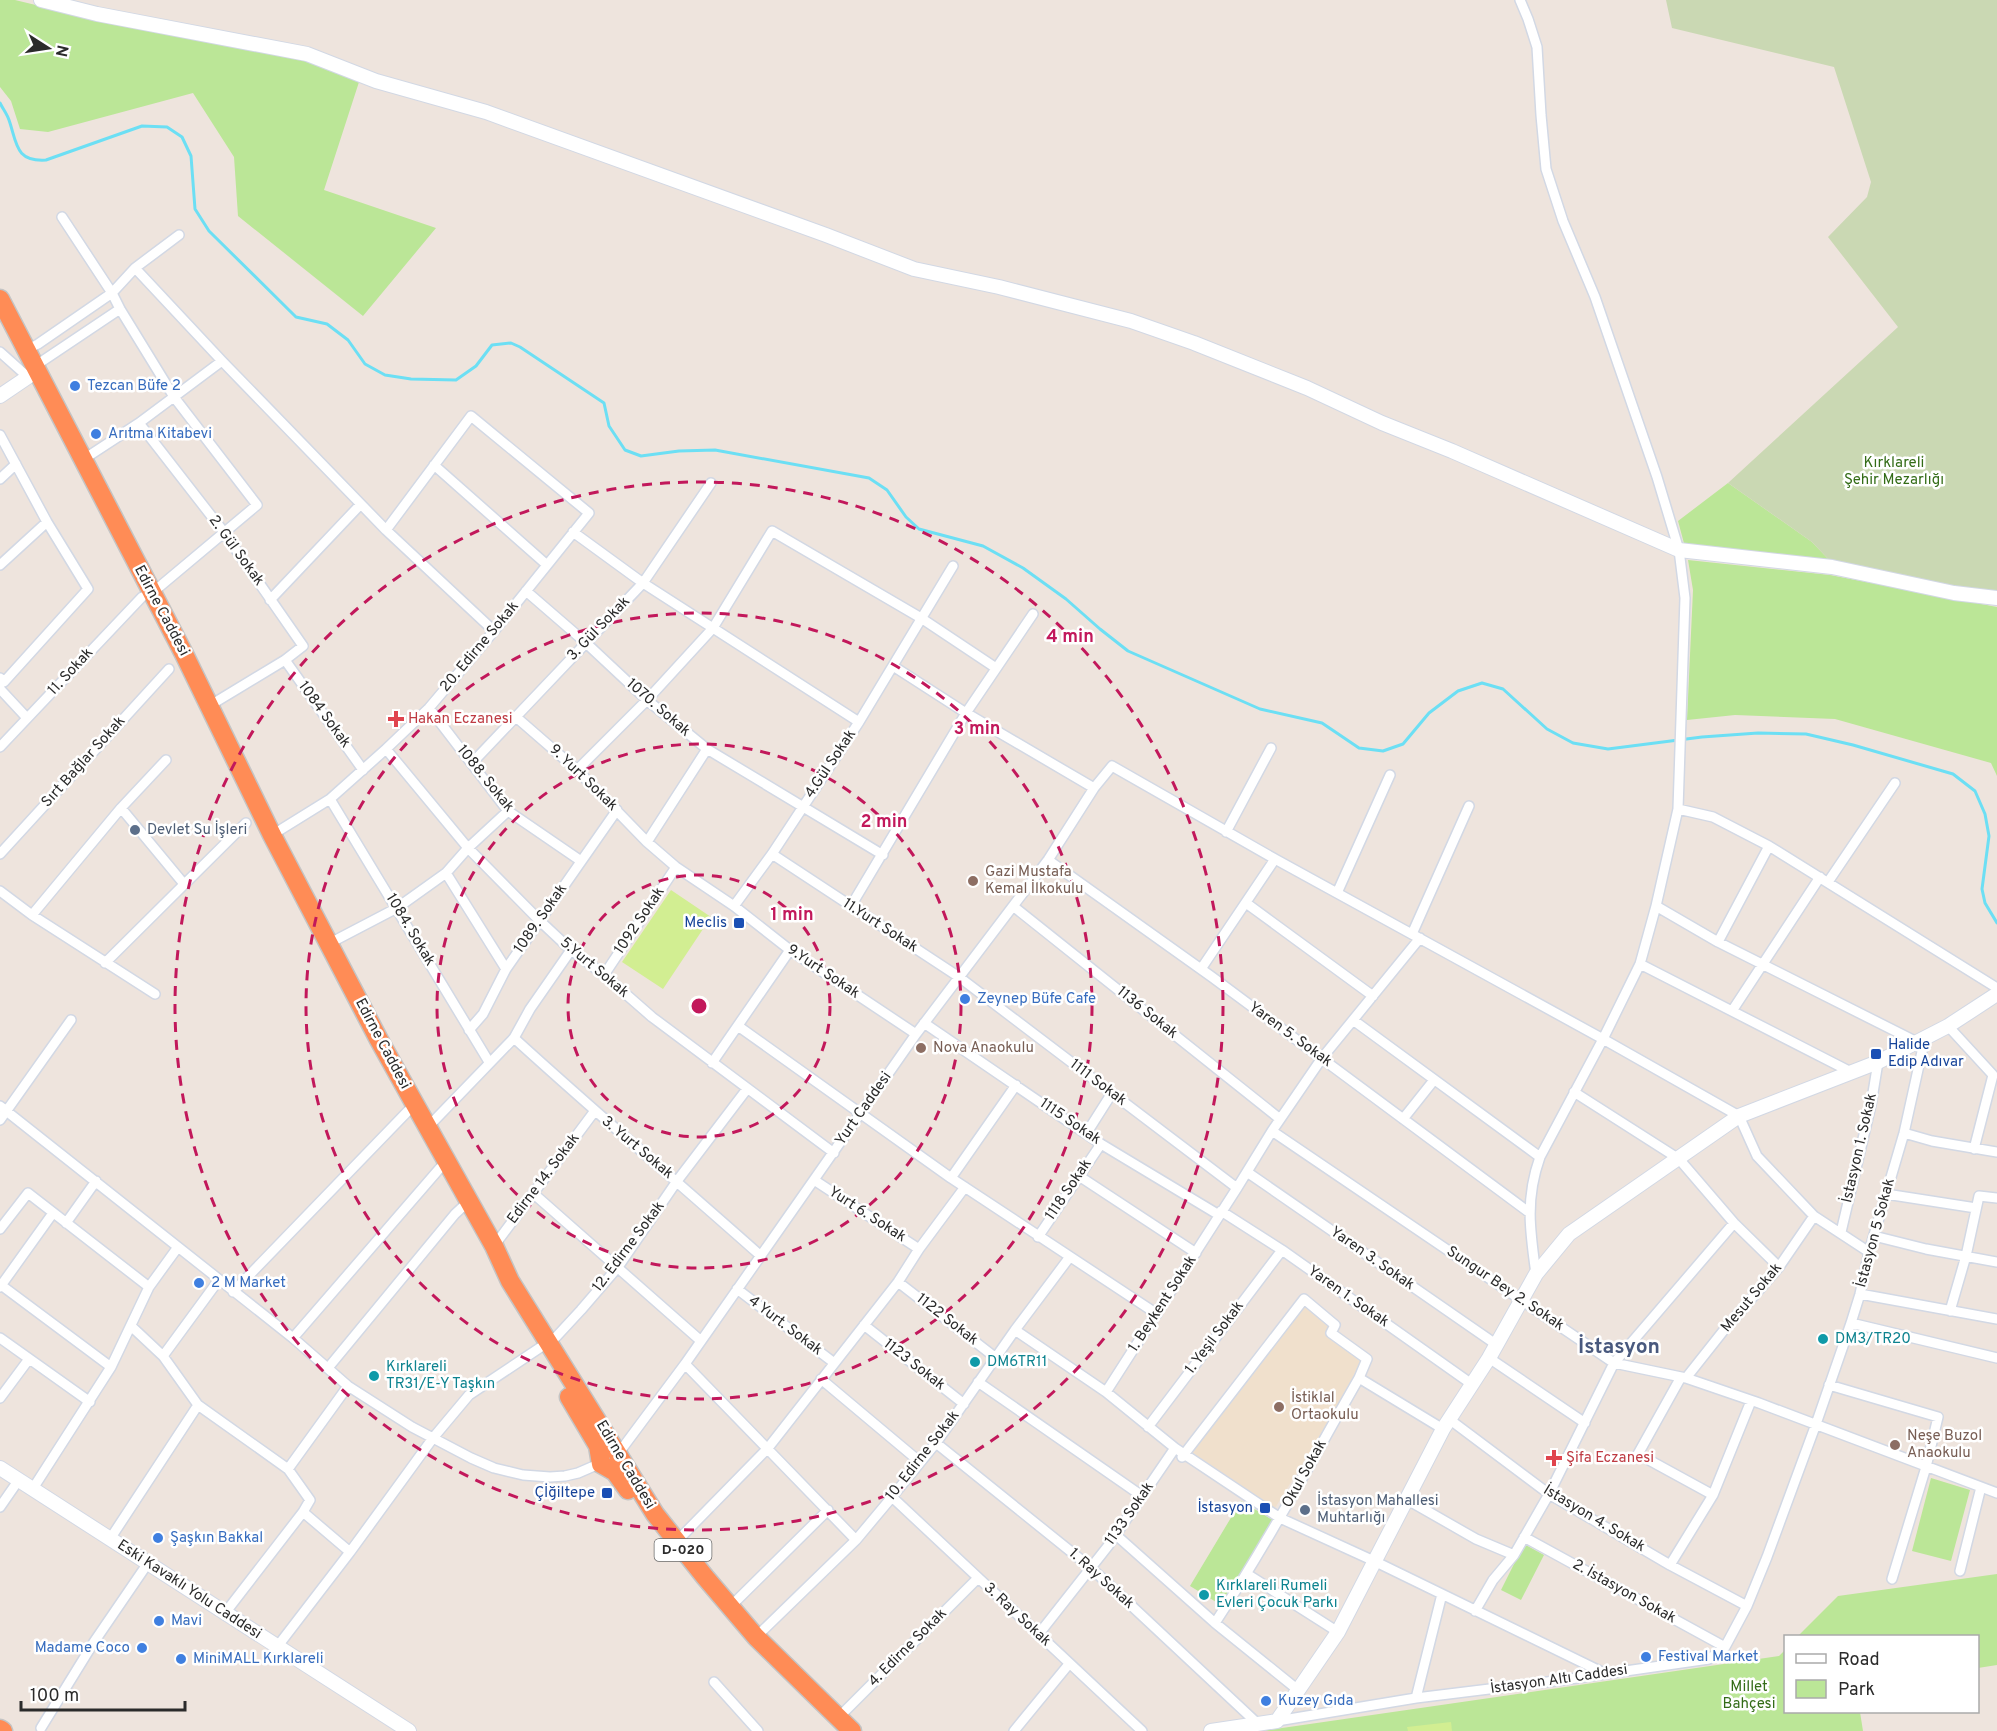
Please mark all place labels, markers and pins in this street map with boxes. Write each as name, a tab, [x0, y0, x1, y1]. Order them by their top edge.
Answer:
place label: Tezcan Büfe 2	[87, 377, 181, 396]
marker: Tezcan Büfe 2	[68, 379, 82, 393]
place label: Arıtma Kitabevi	[108, 425, 212, 444]
marker: Arıtma Kitabevi	[89, 427, 103, 441]
place label: Hakan Eczanesi	[408, 710, 513, 729]
marker: Hakan Eczanesi	[389, 712, 403, 726]
place label: Devlet Su İşleri	[147, 820, 247, 840]
marker: Devlet Su İşleri	[128, 823, 142, 837]
place label: Gazi Mustafa Kemal İlkokulu	[985, 863, 1084, 899]
marker: Gazi Mustafa Kemal İlkokulu	[966, 874, 980, 888]
place label: Meclis	[684, 914, 727, 933]
marker: Meclis	[732, 916, 746, 930]
place label: Zeynep Büfe Cafe	[977, 990, 1096, 1009]
marker: Zeynep Büfe Cafe	[958, 992, 972, 1006]
centre of rings	[689, 996, 709, 1016]
place label: Halide Edip Adıvar	[1888, 1036, 1964, 1072]
place label: Nova Anaokulu	[933, 1039, 1034, 1058]
marker: Nova Anaokulu	[914, 1041, 928, 1055]
marker: Halide Edip Adıvar	[1869, 1047, 1883, 1061]
place label: 2 M Market	[211, 1274, 286, 1293]
marker: 2 M Market	[192, 1276, 206, 1290]
place label: DM3/TR20	[1835, 1330, 1911, 1349]
marker: DM3/TR20	[1816, 1332, 1830, 1346]
place label: DM6TR11	[987, 1353, 1047, 1372]
marker: DM6TR11	[968, 1355, 982, 1369]
place label: Kırklareli TR31/E-Y Taşkın	[386, 1358, 495, 1394]
marker: Kırklareli TR31/E-Y Taşkın	[367, 1369, 381, 1383]
place label: İstiklal Ortaokulu	[1291, 1388, 1359, 1425]
marker: İstiklal Ortaokulu	[1272, 1400, 1286, 1414]
place label: Neşe Buzol Anaokulu	[1907, 1427, 1982, 1463]
marker: Neşe Buzol Anaokulu	[1888, 1438, 1902, 1452]
place label: Şifa Eczanesi	[1566, 1449, 1654, 1468]
marker: Şifa Eczanesi	[1547, 1451, 1561, 1465]
place label: Çİğiltepe	[534, 1483, 595, 1503]
marker: Çİğiltepe	[600, 1486, 614, 1500]
place label: İstasyon Mahallesi Muhtarlığı	[1317, 1491, 1439, 1528]
place label: İstasyon	[1197, 1498, 1253, 1518]
marker: İstasyon	[1258, 1501, 1272, 1515]
marker: İstasyon Mahallesi Muhtarlığı	[1298, 1503, 1312, 1517]
place label: Şaşkın Bakkal	[170, 1529, 263, 1548]
marker: Şaşkın Bakkal	[151, 1531, 165, 1545]
place label: Kırklareli Rumeli Evleri Çocuk Parkı	[1216, 1577, 1338, 1613]
marker: Kırklareli Rumeli Evleri Çocuk Parkı	[1197, 1588, 1211, 1602]
place label: Mavi	[171, 1612, 202, 1631]
marker: Mavi	[152, 1614, 166, 1628]
place label: Madame Coco	[35, 1639, 130, 1658]
marker: Madame Coco	[135, 1641, 149, 1655]
place label: Festival Market	[1658, 1648, 1759, 1667]
place label: MiniMALL Kırklareli	[193, 1650, 324, 1669]
marker: Festival Market	[1639, 1650, 1653, 1664]
marker: MiniMALL Kırklareli	[174, 1652, 188, 1666]
place label: Kuzey Gıda	[1278, 1692, 1353, 1711]
marker: Kuzey Gıda	[1259, 1694, 1273, 1708]

